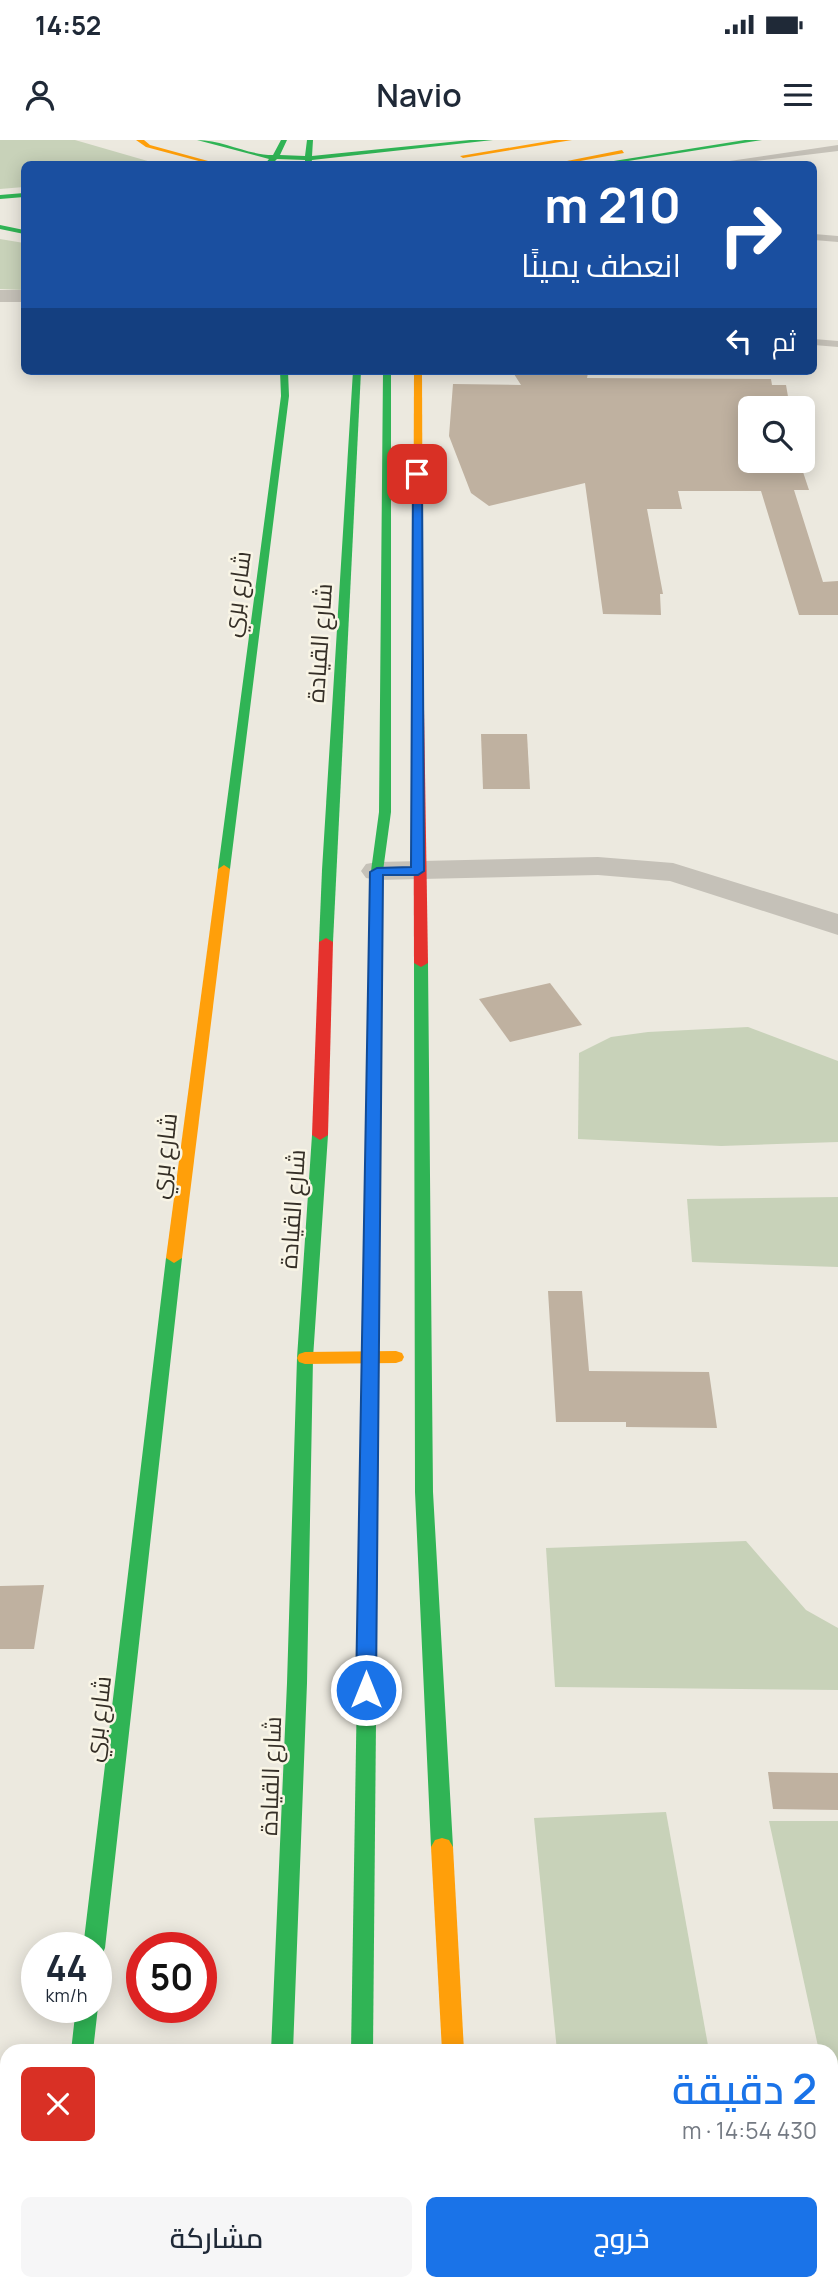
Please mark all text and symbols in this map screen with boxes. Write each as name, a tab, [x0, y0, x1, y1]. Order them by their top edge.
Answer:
text: 14:52	[35, 7, 101, 43]
text: Navio	[376, 73, 462, 117]
icon: person	[21, 76, 59, 114]
icon: menu	[779, 76, 817, 114]
text: 210 m	[544, 171, 681, 238]
icon: right	[705, 189, 796, 280]
text: انعطف يمينًا	[521, 243, 681, 287]
icon: left	[720, 322, 758, 360]
text: ثم	[772, 323, 796, 359]
map controls	[738, 396, 815, 473]
button: search	[738, 396, 815, 473]
pin	[387, 444, 447, 504]
icon: arrive	[398, 455, 436, 493]
street label: شارع بري	[213, 549, 261, 639]
street label: شارع القيادة	[298, 582, 340, 704]
street label: شارع بري	[141, 1111, 187, 1201]
street label: شارع القيادة	[271, 1148, 313, 1270]
position arrow	[329, 1653, 403, 1727]
street label: شارع بري	[75, 1674, 121, 1764]
street label: شارع القيادة	[251, 1716, 289, 1836]
speed limit sign: 50	[126, 1932, 217, 2023]
text: 44	[45, 1944, 88, 1992]
text: km/h	[46, 1983, 87, 2007]
text: 2 دقيقة	[672, 2059, 817, 2117]
button: close	[21, 2067, 95, 2141]
text: 430 m · 14:54	[682, 2114, 817, 2146]
button: مشاركة	[21, 2197, 412, 2277]
button: خروج	[426, 2197, 817, 2277]

